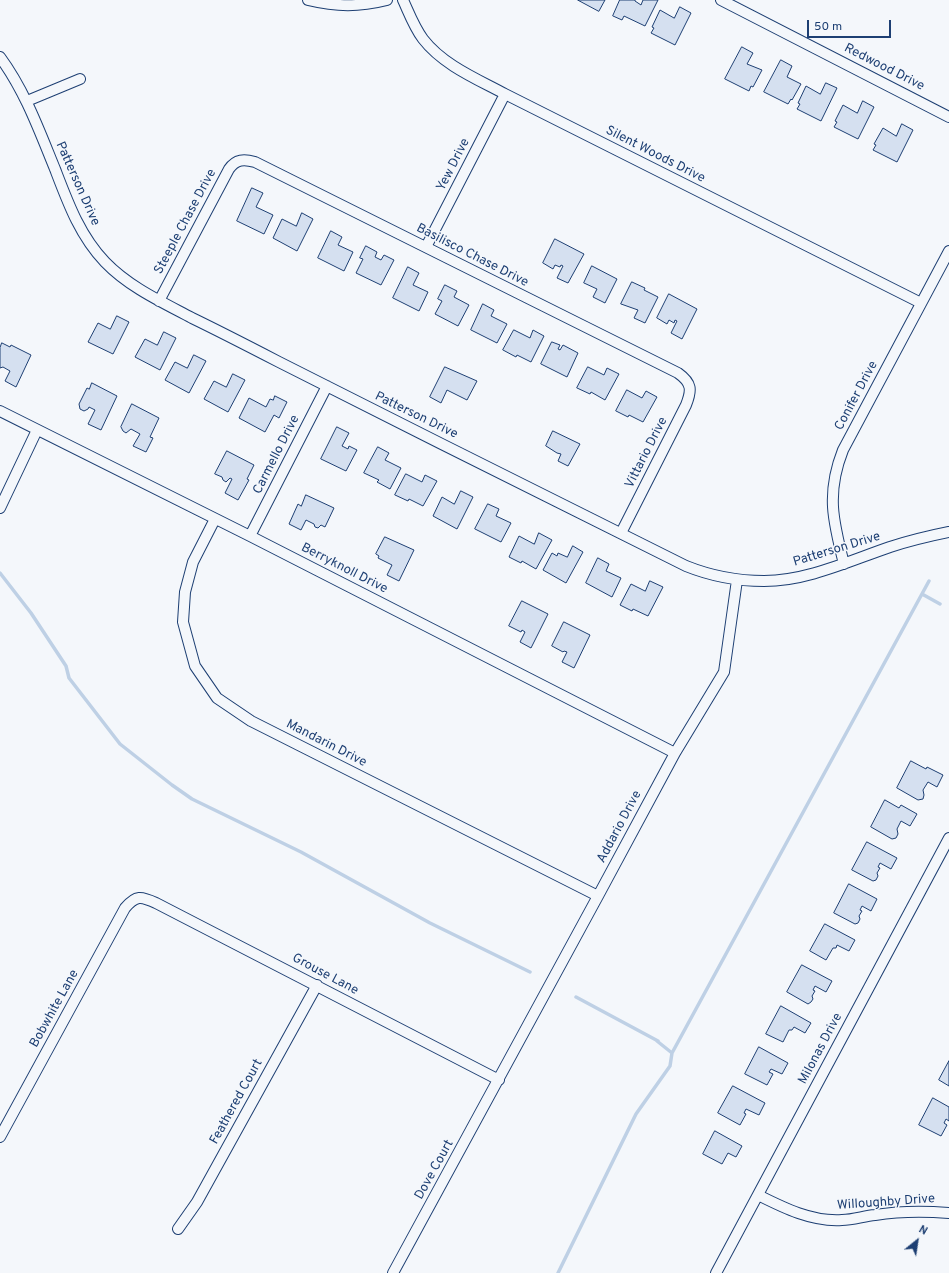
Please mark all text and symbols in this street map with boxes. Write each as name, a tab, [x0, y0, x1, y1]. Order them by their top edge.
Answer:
scale bar	[809, 12, 893, 38]
text: 50 m	[814, 19, 842, 35]
street label: Redwood Drive	[841, 41, 927, 95]
street label: Silent Woods Drive	[603, 123, 707, 187]
street label: Yew Drive	[434, 136, 474, 194]
street label: Patterson Drive	[51, 140, 103, 228]
street label: Steeple Chase Drive	[152, 167, 220, 277]
street label: Basilisco Chase Drive	[413, 221, 531, 291]
street label: Conifer Drive	[832, 359, 882, 433]
street label: Patterson Drive	[372, 389, 460, 443]
street label: Carmello Drive	[250, 413, 304, 497]
street label: Vittario Drive	[622, 415, 672, 491]
street label: Patterson Drive	[791, 529, 883, 571]
street label: Berryknoll Drive	[298, 540, 390, 598]
street label: Mandarin Drive	[283, 717, 369, 771]
street label: Addario Drive	[594, 788, 646, 866]
street label: Grouse Lane	[289, 951, 361, 999]
street label: Bobwhite Lane	[27, 967, 83, 1051]
street label: Milonas Drive	[796, 1011, 846, 1087]
street label: Feathered Court	[207, 1057, 267, 1147]
street label: Dove Court	[412, 1137, 458, 1203]
street label: Willoughby Drive	[837, 1192, 935, 1214]
north arrow	[897, 1221, 937, 1261]
text: N	[916, 1223, 930, 1239]

